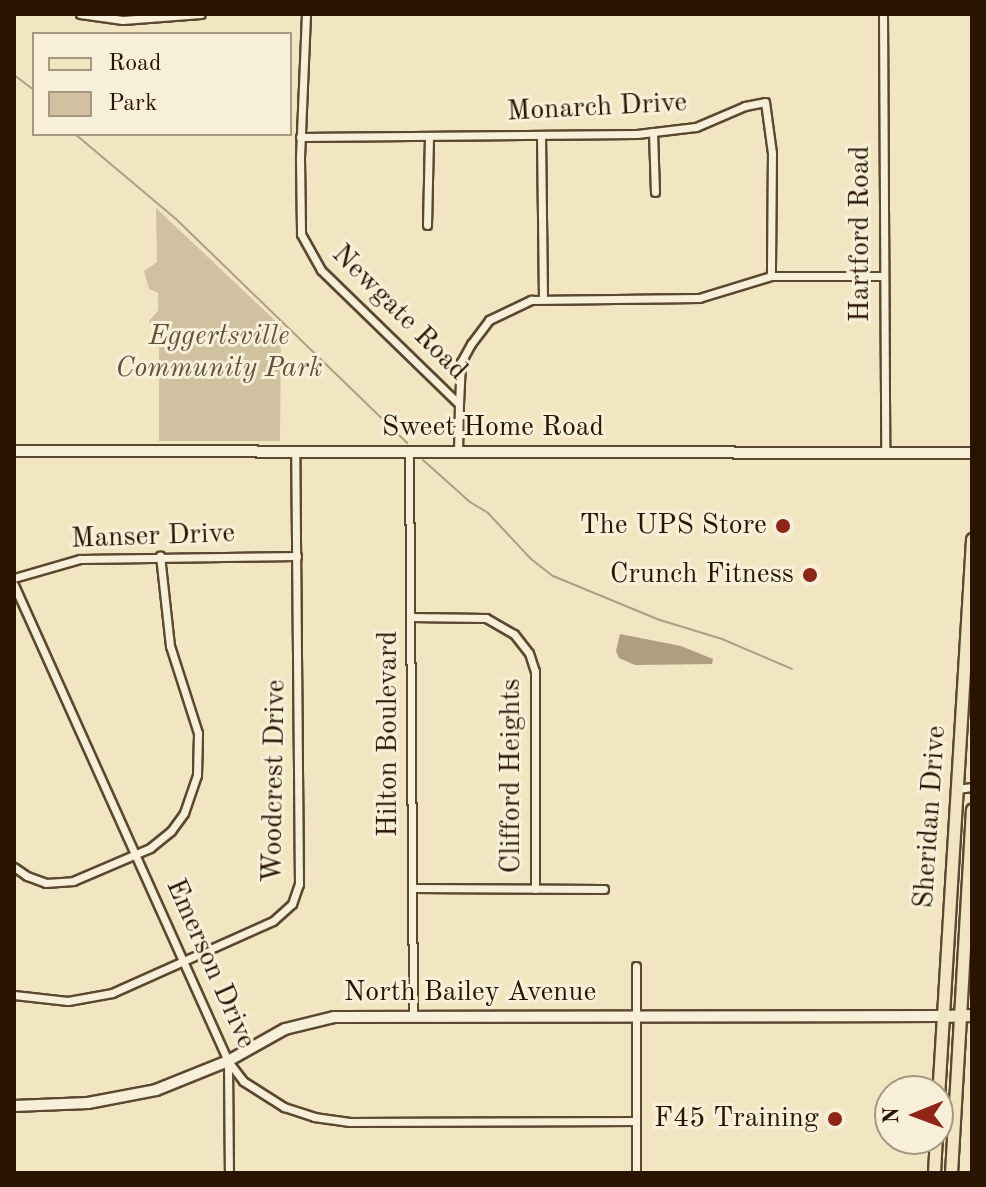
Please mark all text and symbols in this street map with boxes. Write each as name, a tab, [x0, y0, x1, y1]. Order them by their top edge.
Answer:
legend	[32, 32, 292, 136]
text: Road	[108, 52, 161, 76]
street label: Monarch Drive	[506, 87, 688, 129]
text: Park	[108, 92, 157, 116]
street label: Hartford Road	[844, 146, 878, 322]
street label: Newgate Road	[324, 238, 474, 388]
park label: Eggertsville Community Park	[115, 320, 323, 386]
street label: Sweet Home Road	[382, 411, 604, 445]
place label: The UPS Store	[580, 509, 767, 543]
street label: Manser Drive	[70, 517, 236, 557]
marker: The UPS Store	[774, 517, 792, 535]
place label: Crunch Fitness	[610, 558, 794, 592]
marker: Crunch Fitness	[801, 566, 819, 584]
street label: Hilton Boulevard	[372, 631, 406, 837]
street label: Woodcrest Drive	[256, 679, 294, 883]
street label: Clifford Heights	[495, 679, 529, 873]
street label: Sheridan Drive	[908, 724, 954, 910]
street label: Emerson Drive	[158, 874, 262, 1054]
street label: North Bailey Avenue	[344, 976, 596, 1010]
north arrow	[874, 1075, 954, 1155]
place label: F45 Training	[654, 1102, 819, 1136]
text: N	[881, 1107, 903, 1124]
marker: F45 Training	[826, 1110, 844, 1128]

